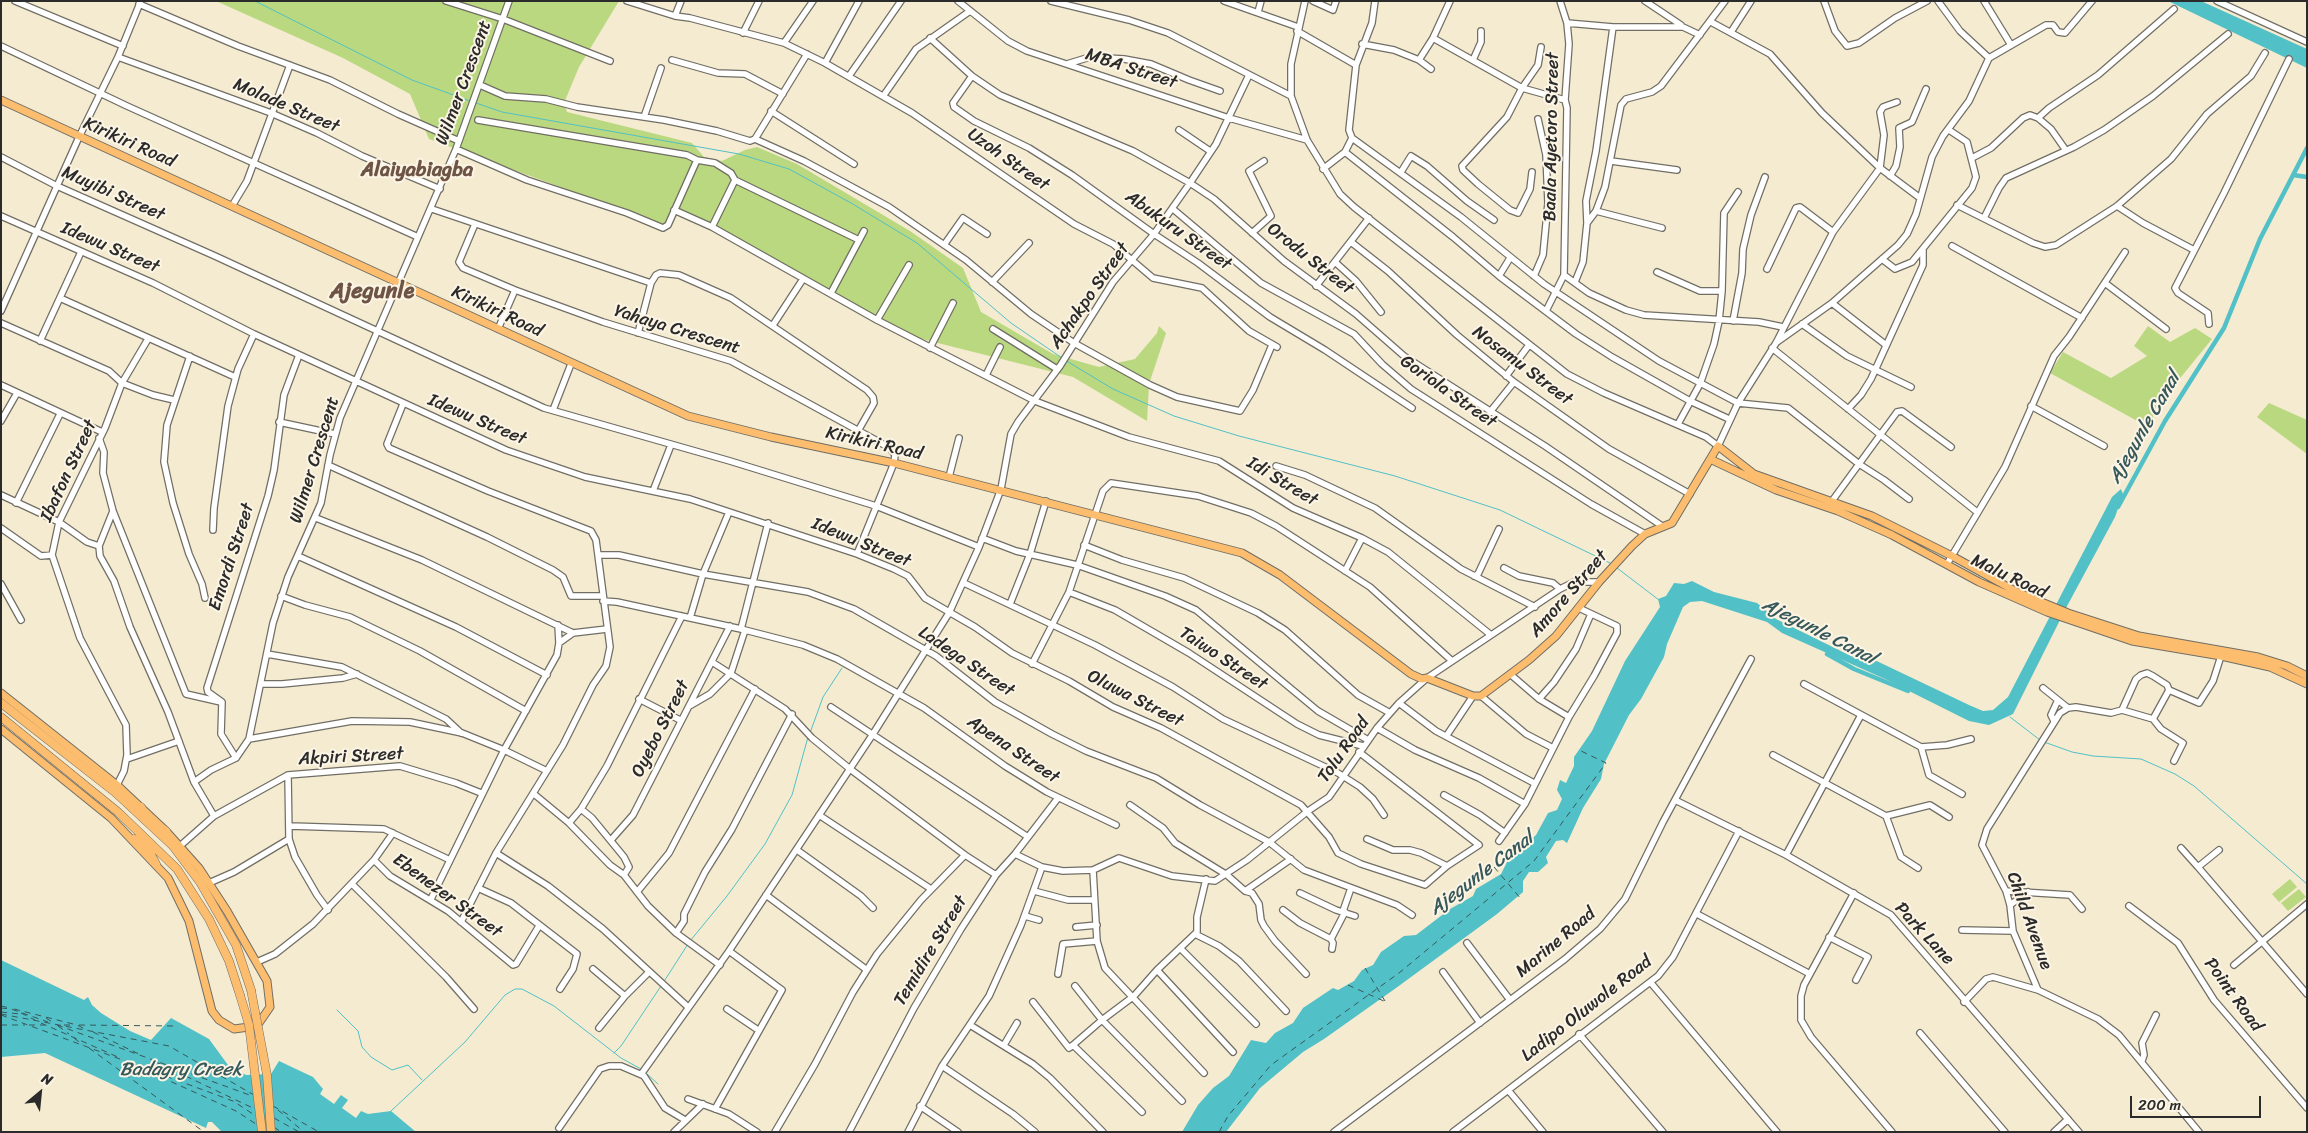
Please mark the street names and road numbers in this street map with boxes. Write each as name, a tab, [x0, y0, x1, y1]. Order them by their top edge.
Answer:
street label: Wilmer Crescent	[431, 18, 497, 148]
street label: MBA Street	[1082, 44, 1180, 94]
street label: Baala Ayetoro Street	[1540, 52, 1564, 222]
street label: Molade Street	[230, 74, 342, 138]
street label: Kirikiri Road	[80, 113, 178, 173]
street label: Uzoh Street	[963, 124, 1053, 196]
street label: Muyibi Street	[58, 162, 168, 226]
street label: Abukuru Street	[1121, 186, 1235, 276]
street label: Idewu Street	[57, 218, 163, 278]
street label: Orodu Street	[1262, 218, 1358, 300]
street label: Achakpo Street	[1045, 239, 1135, 353]
street label: Kirikiri Road	[448, 281, 546, 343]
street label: Yahaya Crescent	[611, 301, 743, 359]
street label: Nosamu Street	[1468, 321, 1576, 411]
street label: Goriola Street	[1396, 351, 1500, 433]
street label: Idewu Street	[424, 390, 530, 450]
street label: Wilmer Crescent	[286, 394, 344, 526]
street label: Ibafon Street	[36, 417, 102, 525]
street label: Kirikiri Road	[824, 422, 924, 466]
street label: Idi Street	[1243, 453, 1321, 511]
street label: Emordi Street	[204, 501, 260, 613]
street label: Idewu Street	[808, 513, 914, 573]
street label: Amore Street	[1525, 546, 1613, 642]
street label: Malu Road	[1967, 550, 2051, 604]
street label: Ladega Street	[914, 622, 1018, 702]
street label: Taiwo Street	[1175, 623, 1271, 695]
street label: Oluwa Street	[1083, 666, 1187, 732]
street label: Oyebo Street	[627, 677, 695, 781]
street label: Apena Street	[963, 711, 1063, 789]
street label: Tolu Road	[1313, 713, 1375, 787]
street label: Akpiri Street	[298, 743, 404, 771]
street label: Ebenezer Street	[388, 849, 506, 943]
street label: Child Avenue	[2001, 869, 2057, 973]
street label: Temidire Street	[890, 892, 972, 1010]
street label: Park Lane	[1890, 898, 1958, 970]
street label: Marine Road	[1512, 903, 1600, 983]
street label: Ladipo Oluwole Road	[1517, 951, 1657, 1067]
street label: Point Road	[2199, 954, 2267, 1036]

